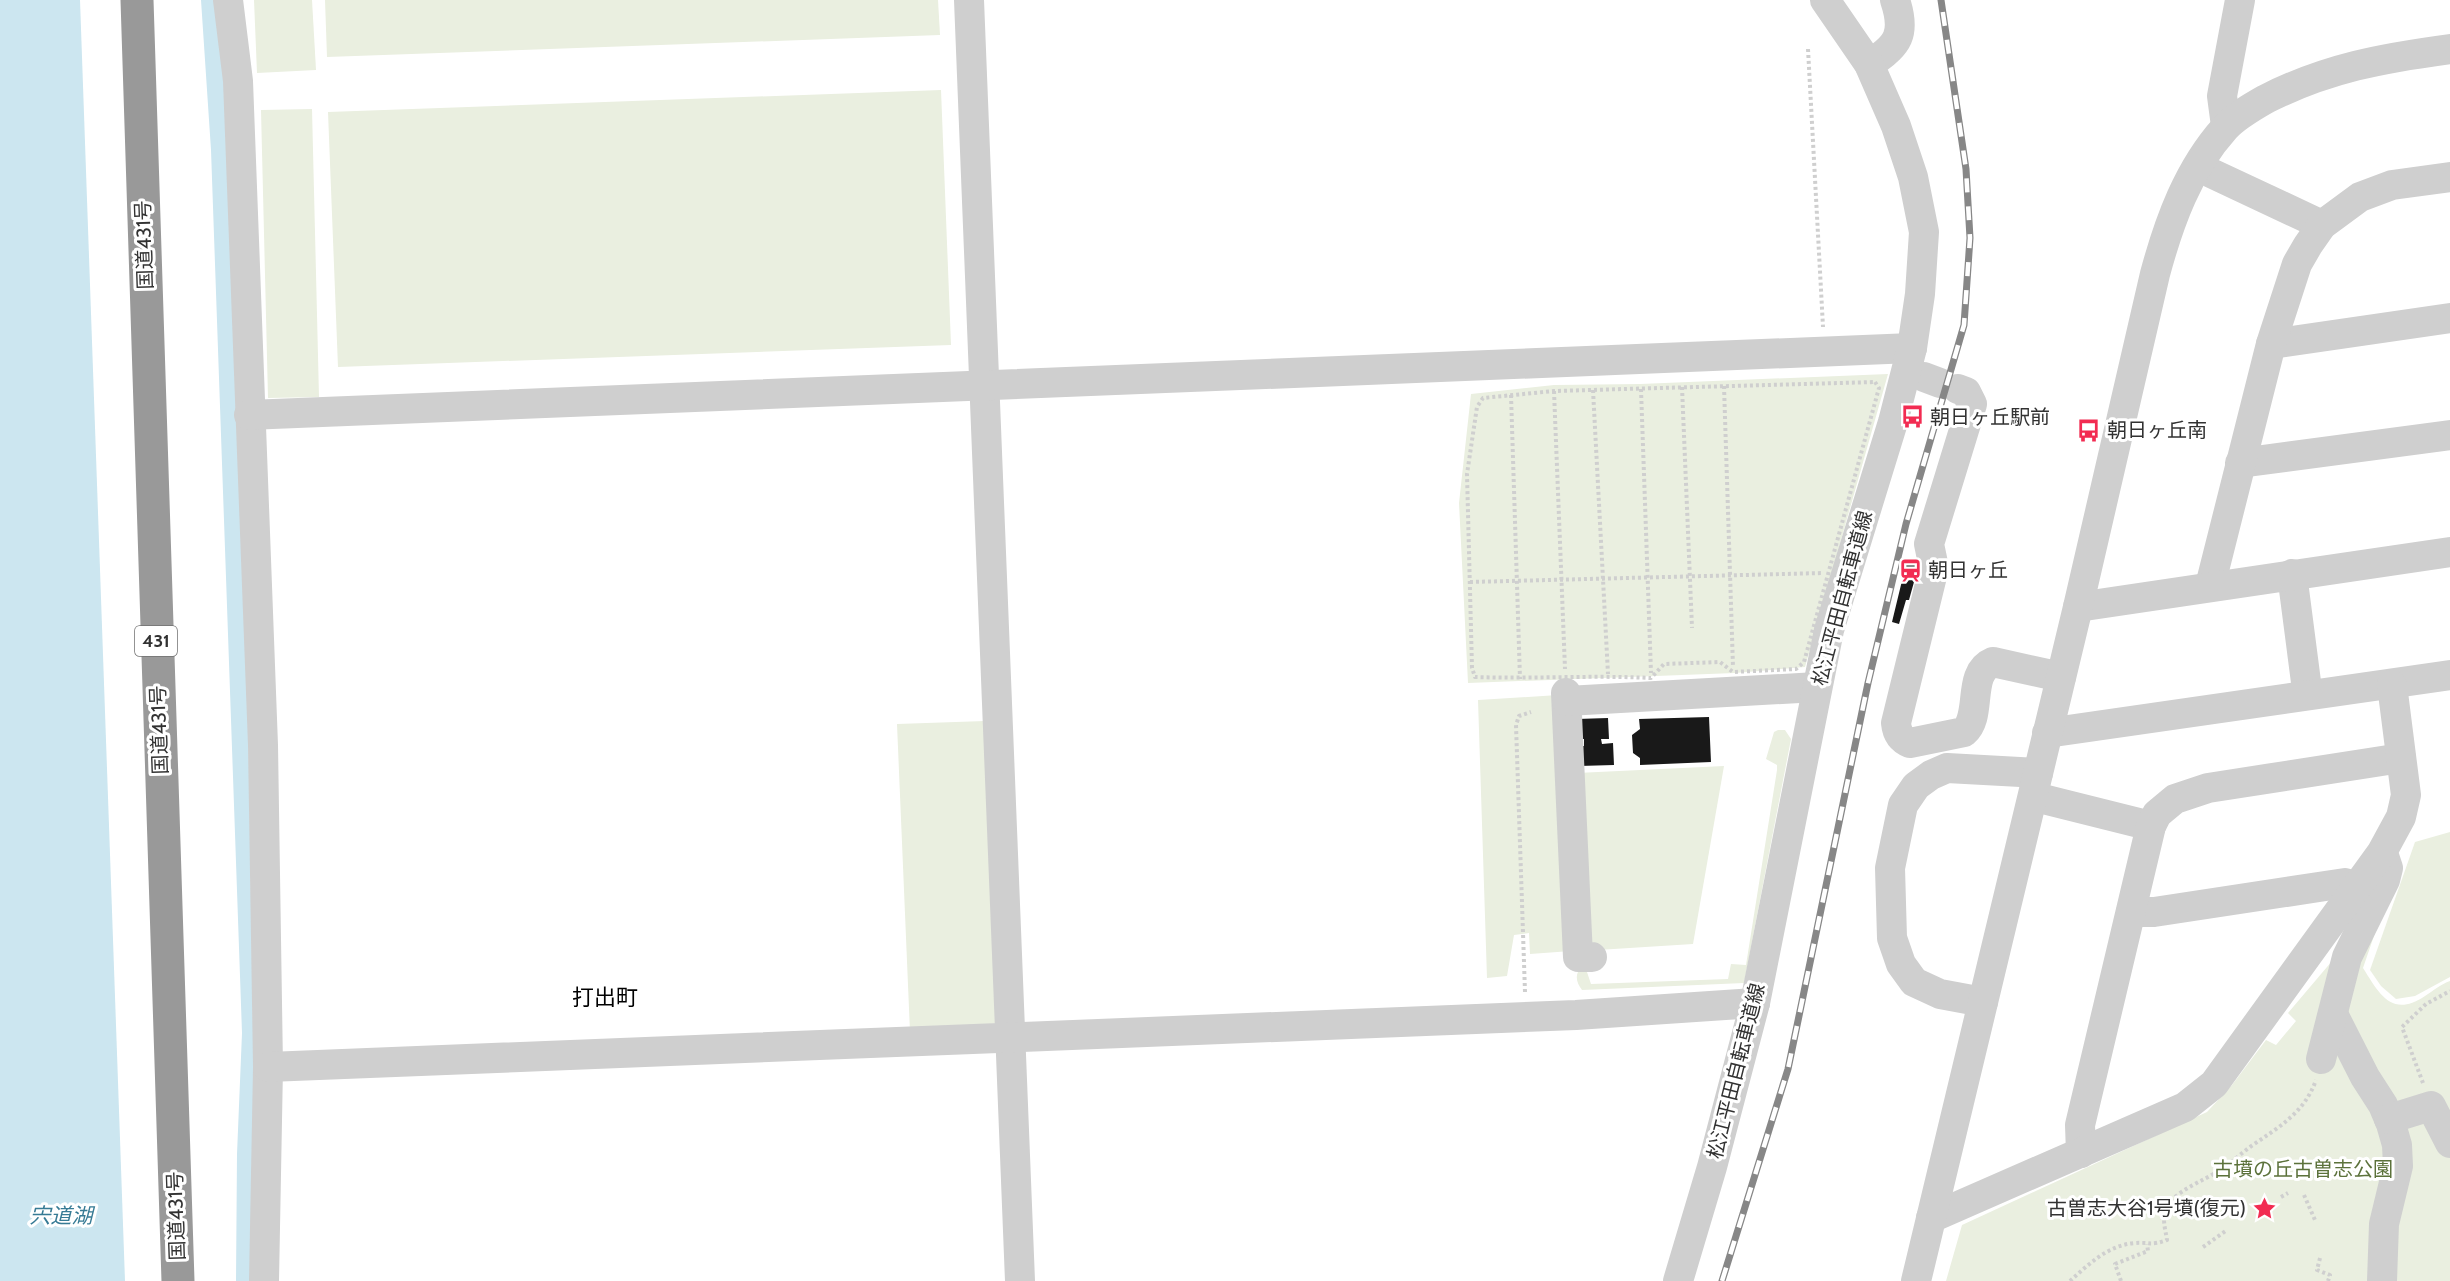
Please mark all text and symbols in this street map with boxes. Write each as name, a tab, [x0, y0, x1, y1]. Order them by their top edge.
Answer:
street label: 国道431号	[130, 200, 158, 290]
bus stop icon: 朝日ヶ丘駅前	[1899, 404, 1925, 430]
place label: 朝日ヶ丘駅前	[1930, 405, 2050, 429]
bus stop icon: 朝日ヶ丘南	[2076, 417, 2102, 443]
place label: 朝日ヶ丘南	[2107, 418, 2207, 442]
street label: 松江平田自転車道線	[1807, 508, 1877, 688]
station icon: 朝日ヶ丘	[1897, 557, 1923, 583]
place label: 朝日ヶ丘	[1928, 558, 2008, 582]
road number: 431	[135, 626, 177, 656]
street label: 国道431号	[145, 685, 173, 775]
street label: 松江平田自転車道線	[1703, 981, 1769, 1161]
district label: 打出町	[572, 984, 638, 1011]
park label: 古墳の丘古曽志公園	[2213, 1157, 2393, 1181]
street label: 国道431号	[162, 1171, 190, 1261]
place icon: 古曽志大谷1号墳(復元)	[2251, 1195, 2277, 1221]
place label: 古曽志大谷1号墳(復元)	[2047, 1196, 2246, 1220]
water label: 宍道湖	[30, 1203, 95, 1228]

